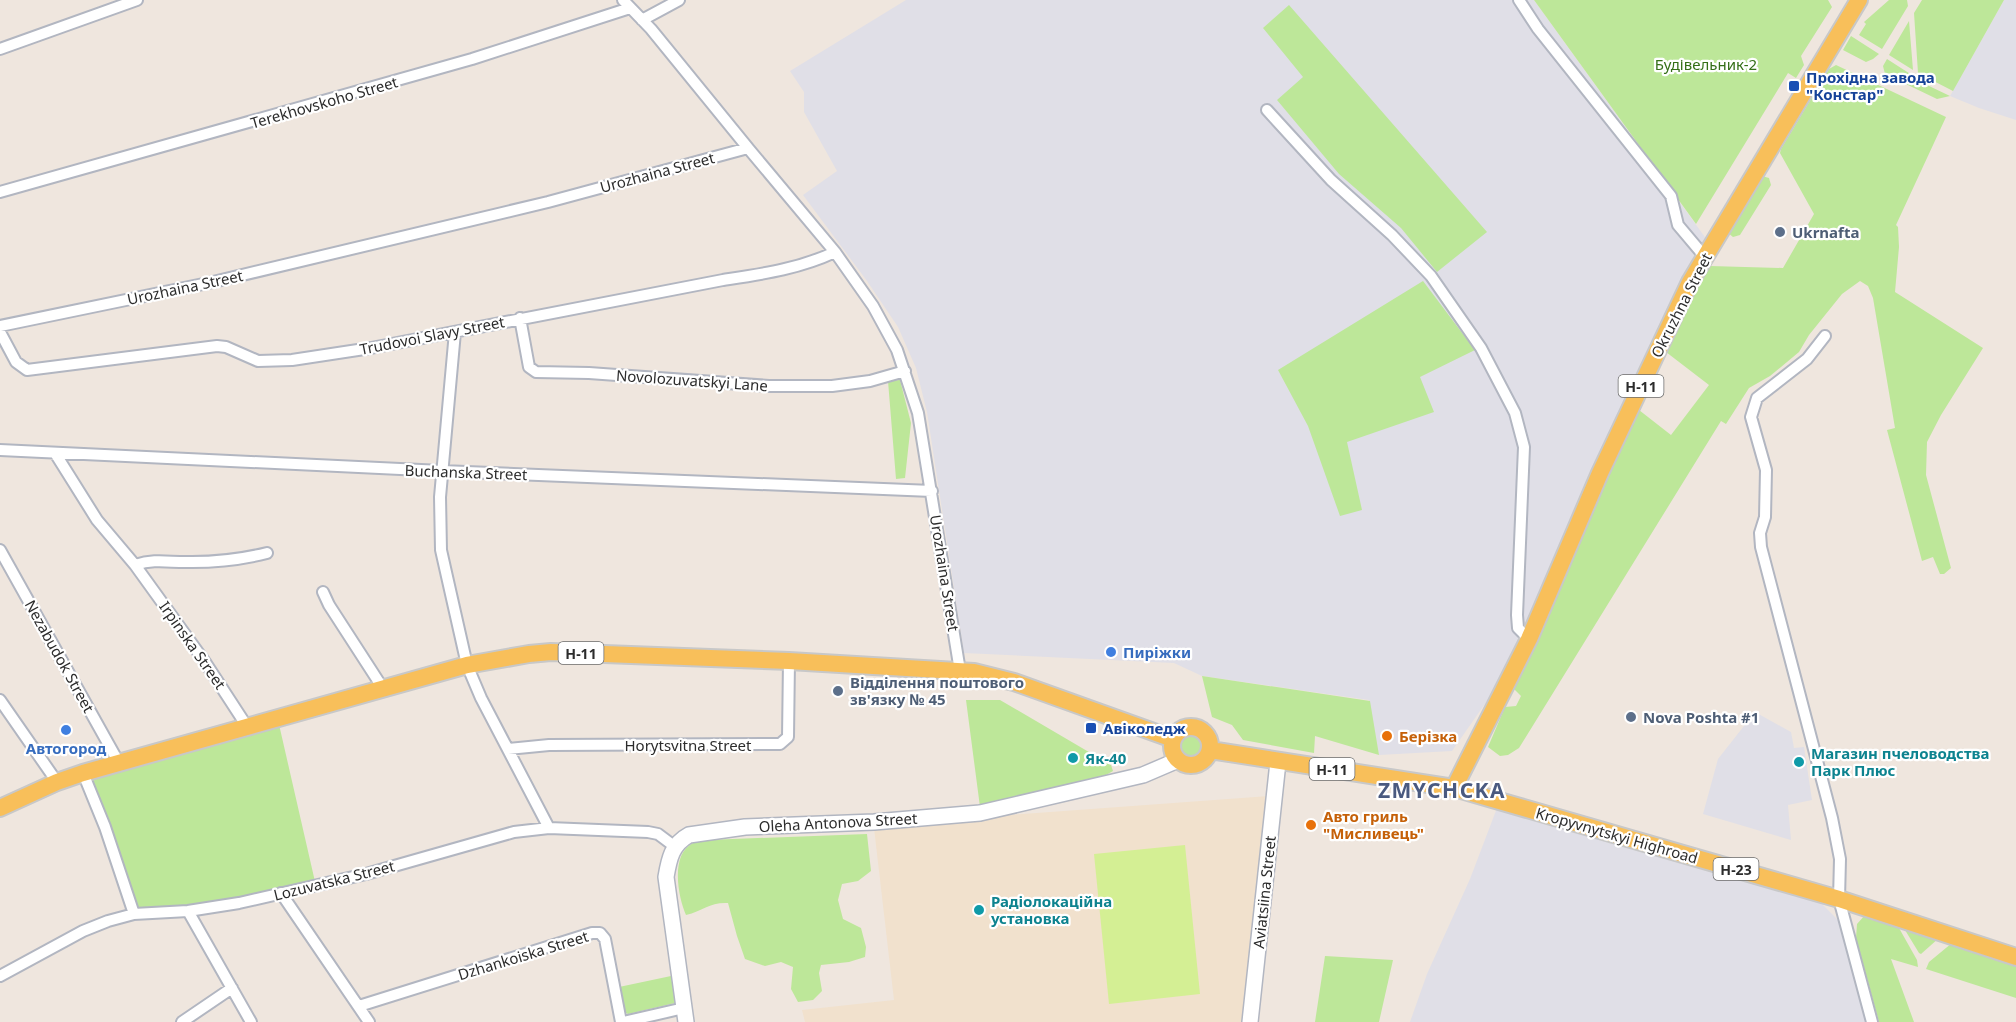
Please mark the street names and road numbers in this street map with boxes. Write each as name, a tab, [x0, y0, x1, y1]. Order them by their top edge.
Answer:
street label: Terekhovskoho Street	[248, 71, 400, 133]
street label: Urozhaina Street	[597, 147, 717, 197]
street label: Okruzhna Street	[1646, 249, 1716, 361]
street label: Urozhaina Street	[125, 265, 245, 309]
street label: Trudovoi Slavy Street	[358, 311, 507, 359]
street label: Novolozuvatskyi Lane	[615, 365, 769, 395]
road number: Н-11	[1618, 375, 1664, 397]
street label: Buchanska Street	[404, 460, 528, 484]
street label: Urozhaina Street	[926, 513, 964, 633]
street label: Nezabudok Street	[21, 596, 100, 716]
street label: Irpinska Street	[155, 597, 231, 693]
road number: Н-11	[558, 642, 604, 664]
street label: Horytsvitna Street	[624, 735, 752, 755]
road number: Н-11	[1310, 758, 1354, 780]
street label: Kropyvnytskyi Highroad	[1534, 802, 1700, 868]
street label: Oleha Antonova Street	[758, 808, 918, 836]
street label: Aviatsiina Street	[1248, 834, 1280, 949]
street label: Lozuvatska Street	[271, 855, 397, 905]
road number: Н-23	[1714, 858, 1758, 880]
street label: Dzhankoiska Street	[455, 925, 591, 984]

